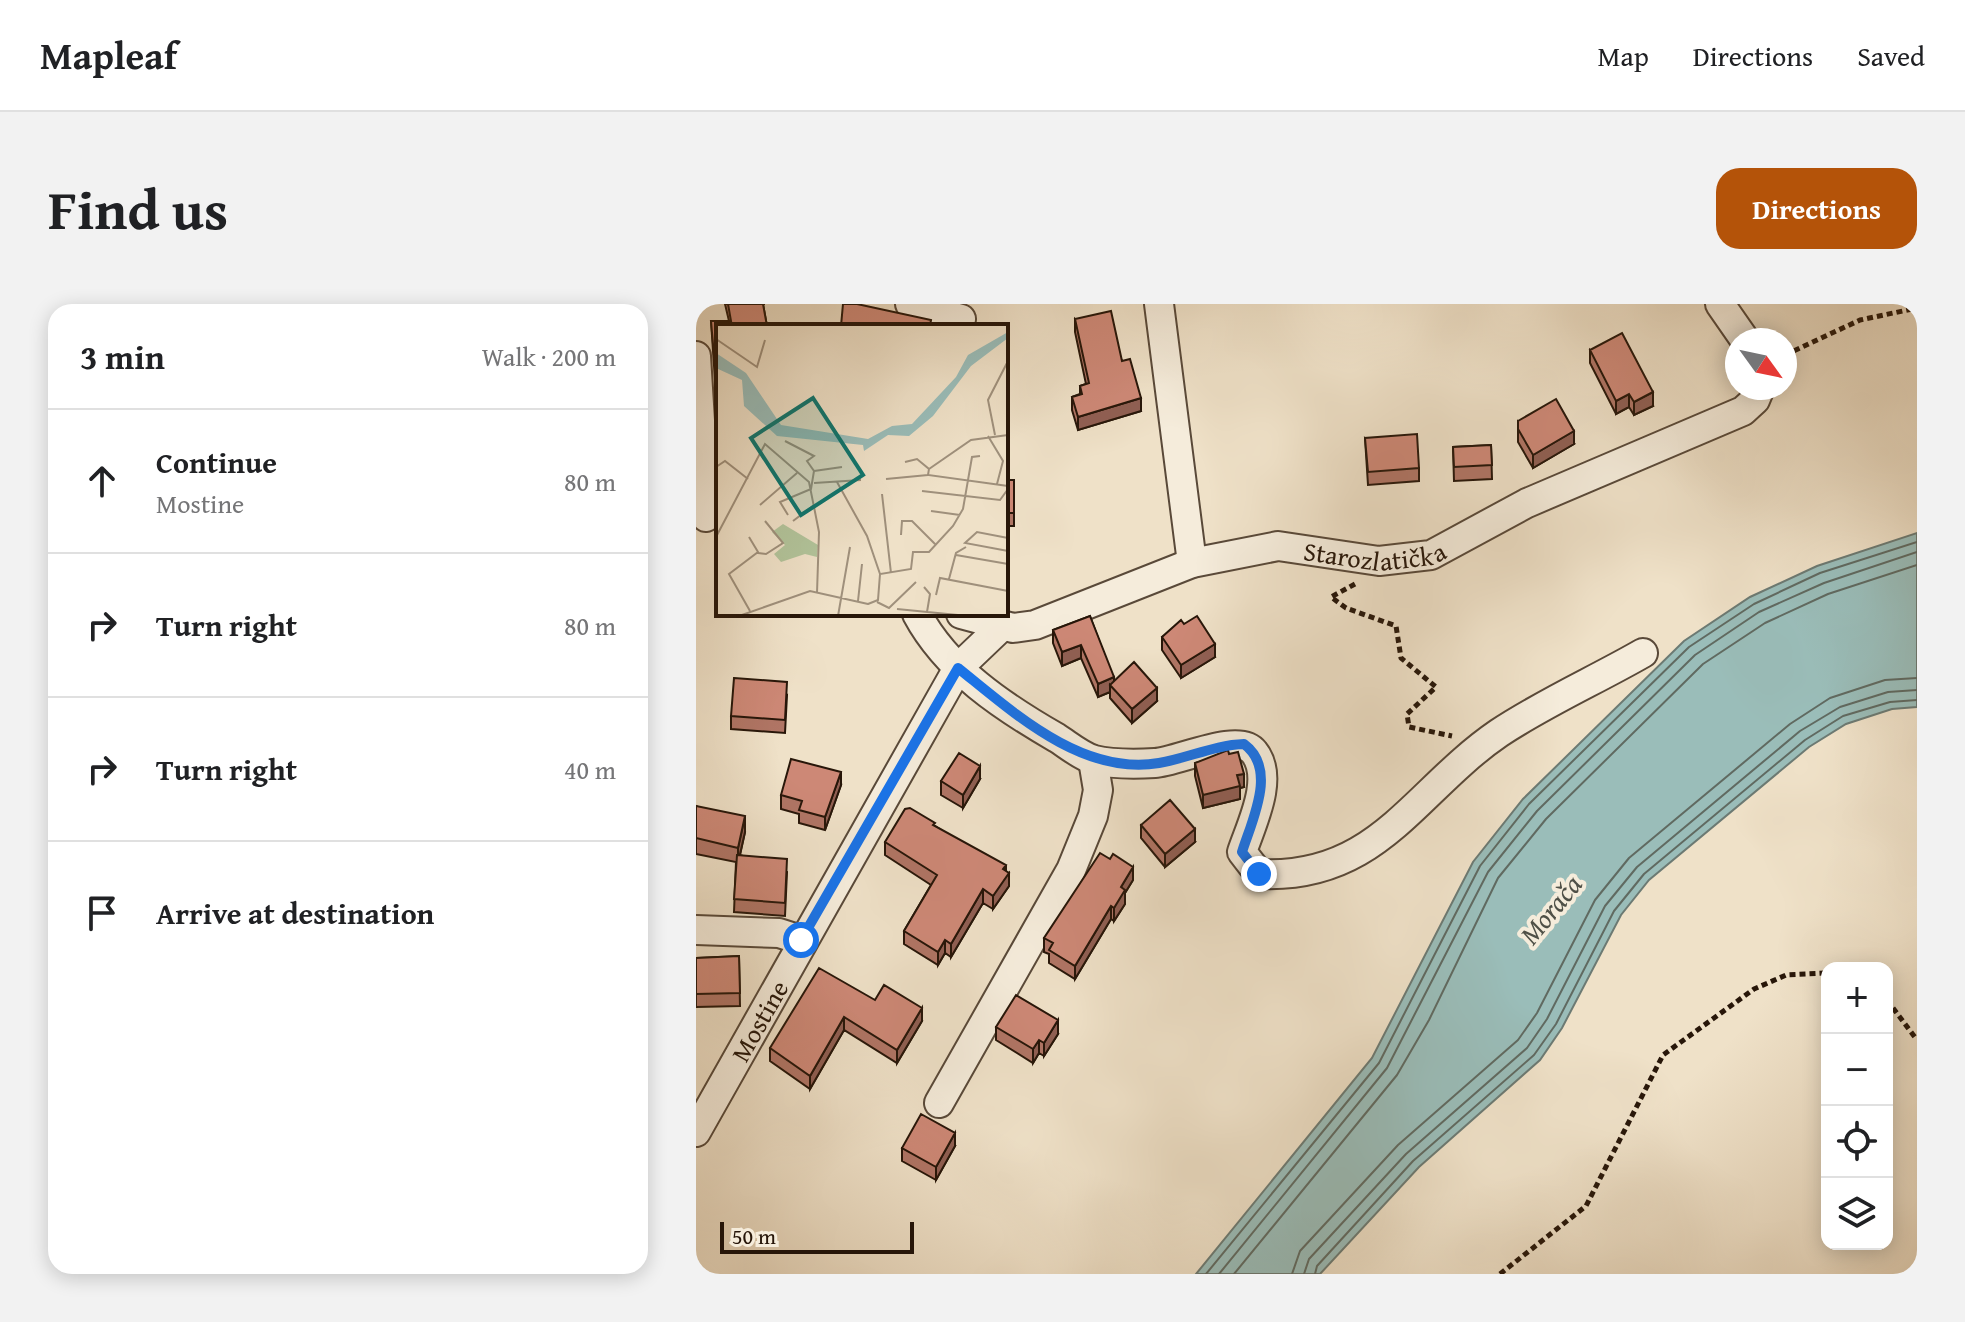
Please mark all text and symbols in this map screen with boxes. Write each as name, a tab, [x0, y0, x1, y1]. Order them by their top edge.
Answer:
text: Mapleaf	[40, 27, 177, 83]
text: Map	[1597, 35, 1649, 76]
text: Directions	[1693, 35, 1813, 76]
text: Saved	[1857, 35, 1925, 76]
text: Find us	[48, 167, 228, 250]
button: Directions	[1716, 168, 1917, 249]
inset map	[716, 324, 1008, 616]
north arrow	[1725, 328, 1797, 400]
text: 3 min	[80, 332, 165, 381]
text: Walk · 200 m	[482, 337, 616, 376]
text: Continue	[156, 440, 277, 484]
icon: ahead	[80, 459, 124, 503]
text: 80 m	[564, 462, 616, 501]
text: Mostine	[156, 484, 244, 523]
street label: Starozlatička	[1301, 531, 1453, 580]
icon: right	[80, 603, 124, 647]
text: Turn right	[156, 603, 297, 647]
text: 80 m	[564, 606, 616, 645]
icon: right	[80, 747, 124, 791]
text: Turn right	[156, 747, 297, 791]
text: 40 m	[564, 750, 616, 789]
route end	[1241, 856, 1277, 892]
water label: Morača	[1509, 865, 1591, 953]
icon: arrive	[80, 891, 124, 935]
text: Arrive at destination	[156, 891, 434, 935]
route start	[783, 922, 819, 958]
map controls	[1821, 962, 1893, 1250]
button: +	[1821, 962, 1893, 1034]
street label: Mostine	[720, 973, 798, 1069]
button: −	[1821, 1034, 1893, 1106]
button: locate	[1821, 1106, 1893, 1178]
button: layers	[1821, 1178, 1893, 1250]
scale bar	[720, 1218, 914, 1254]
text: 50 m	[732, 1220, 776, 1252]

